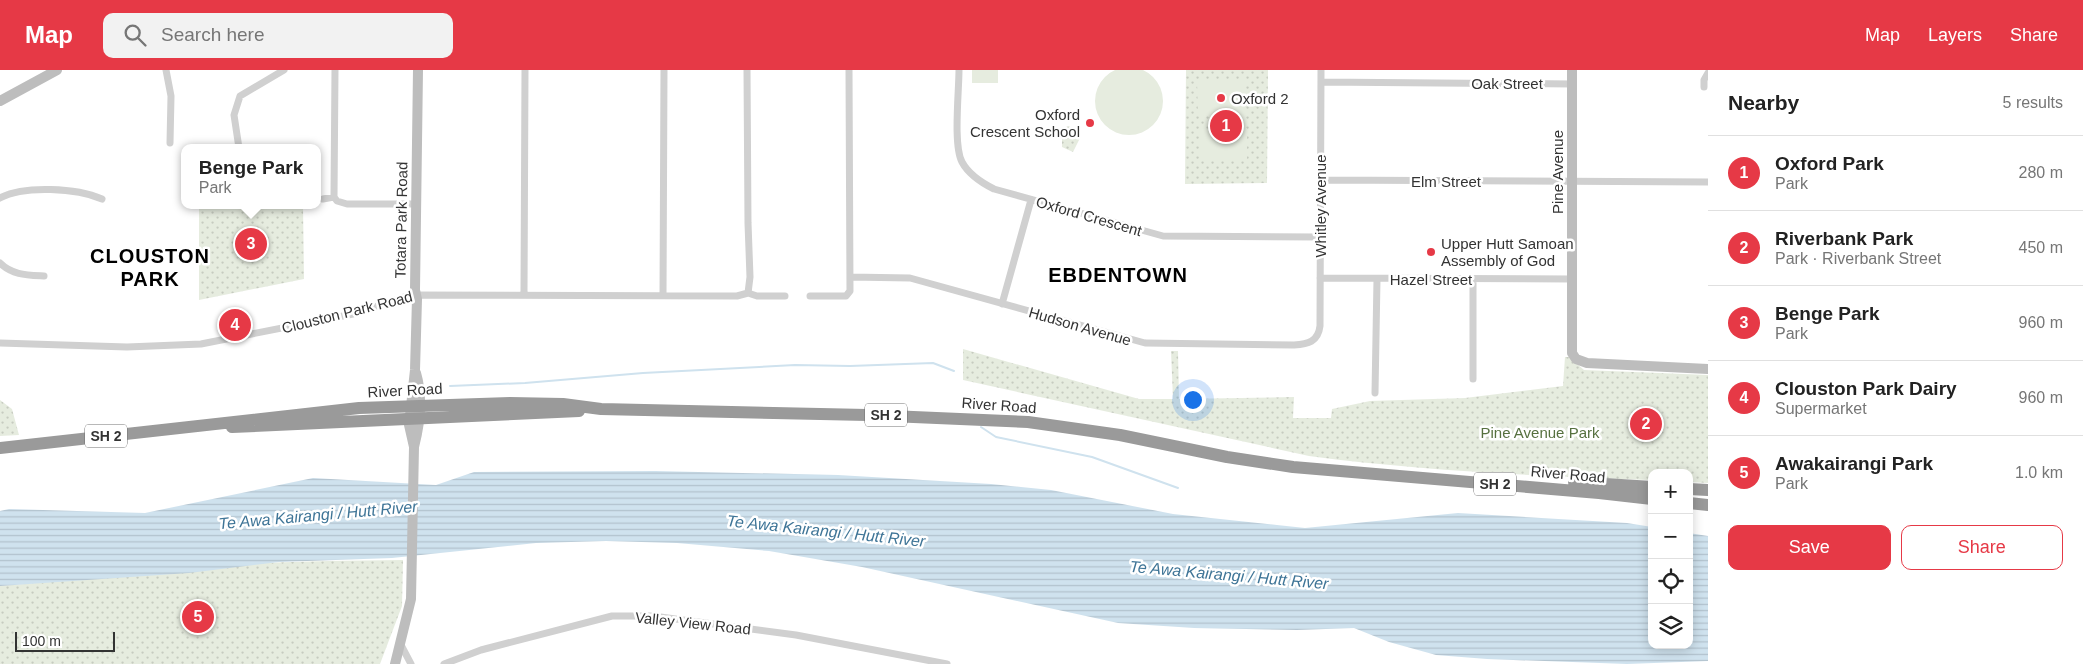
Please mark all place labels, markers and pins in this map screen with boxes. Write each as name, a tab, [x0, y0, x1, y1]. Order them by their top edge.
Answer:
place label: Oxford 2	[1231, 90, 1289, 107]
marker: Oxford 2	[1215, 92, 1227, 104]
place label: Oxford Crescent School	[970, 106, 1080, 140]
pin: 1	[1210, 107, 1242, 145]
marker: Oxford Crescent School	[1084, 117, 1096, 129]
pin: 3	[235, 225, 267, 263]
place label: Upper Hutt Samoan Assembly of God	[1441, 235, 1574, 269]
marker: Upper Hutt Samoan Assembly of God	[1425, 246, 1437, 258]
pin: 4	[219, 306, 251, 344]
pin: 2	[1630, 405, 1662, 443]
pin: 5	[182, 598, 214, 636]

